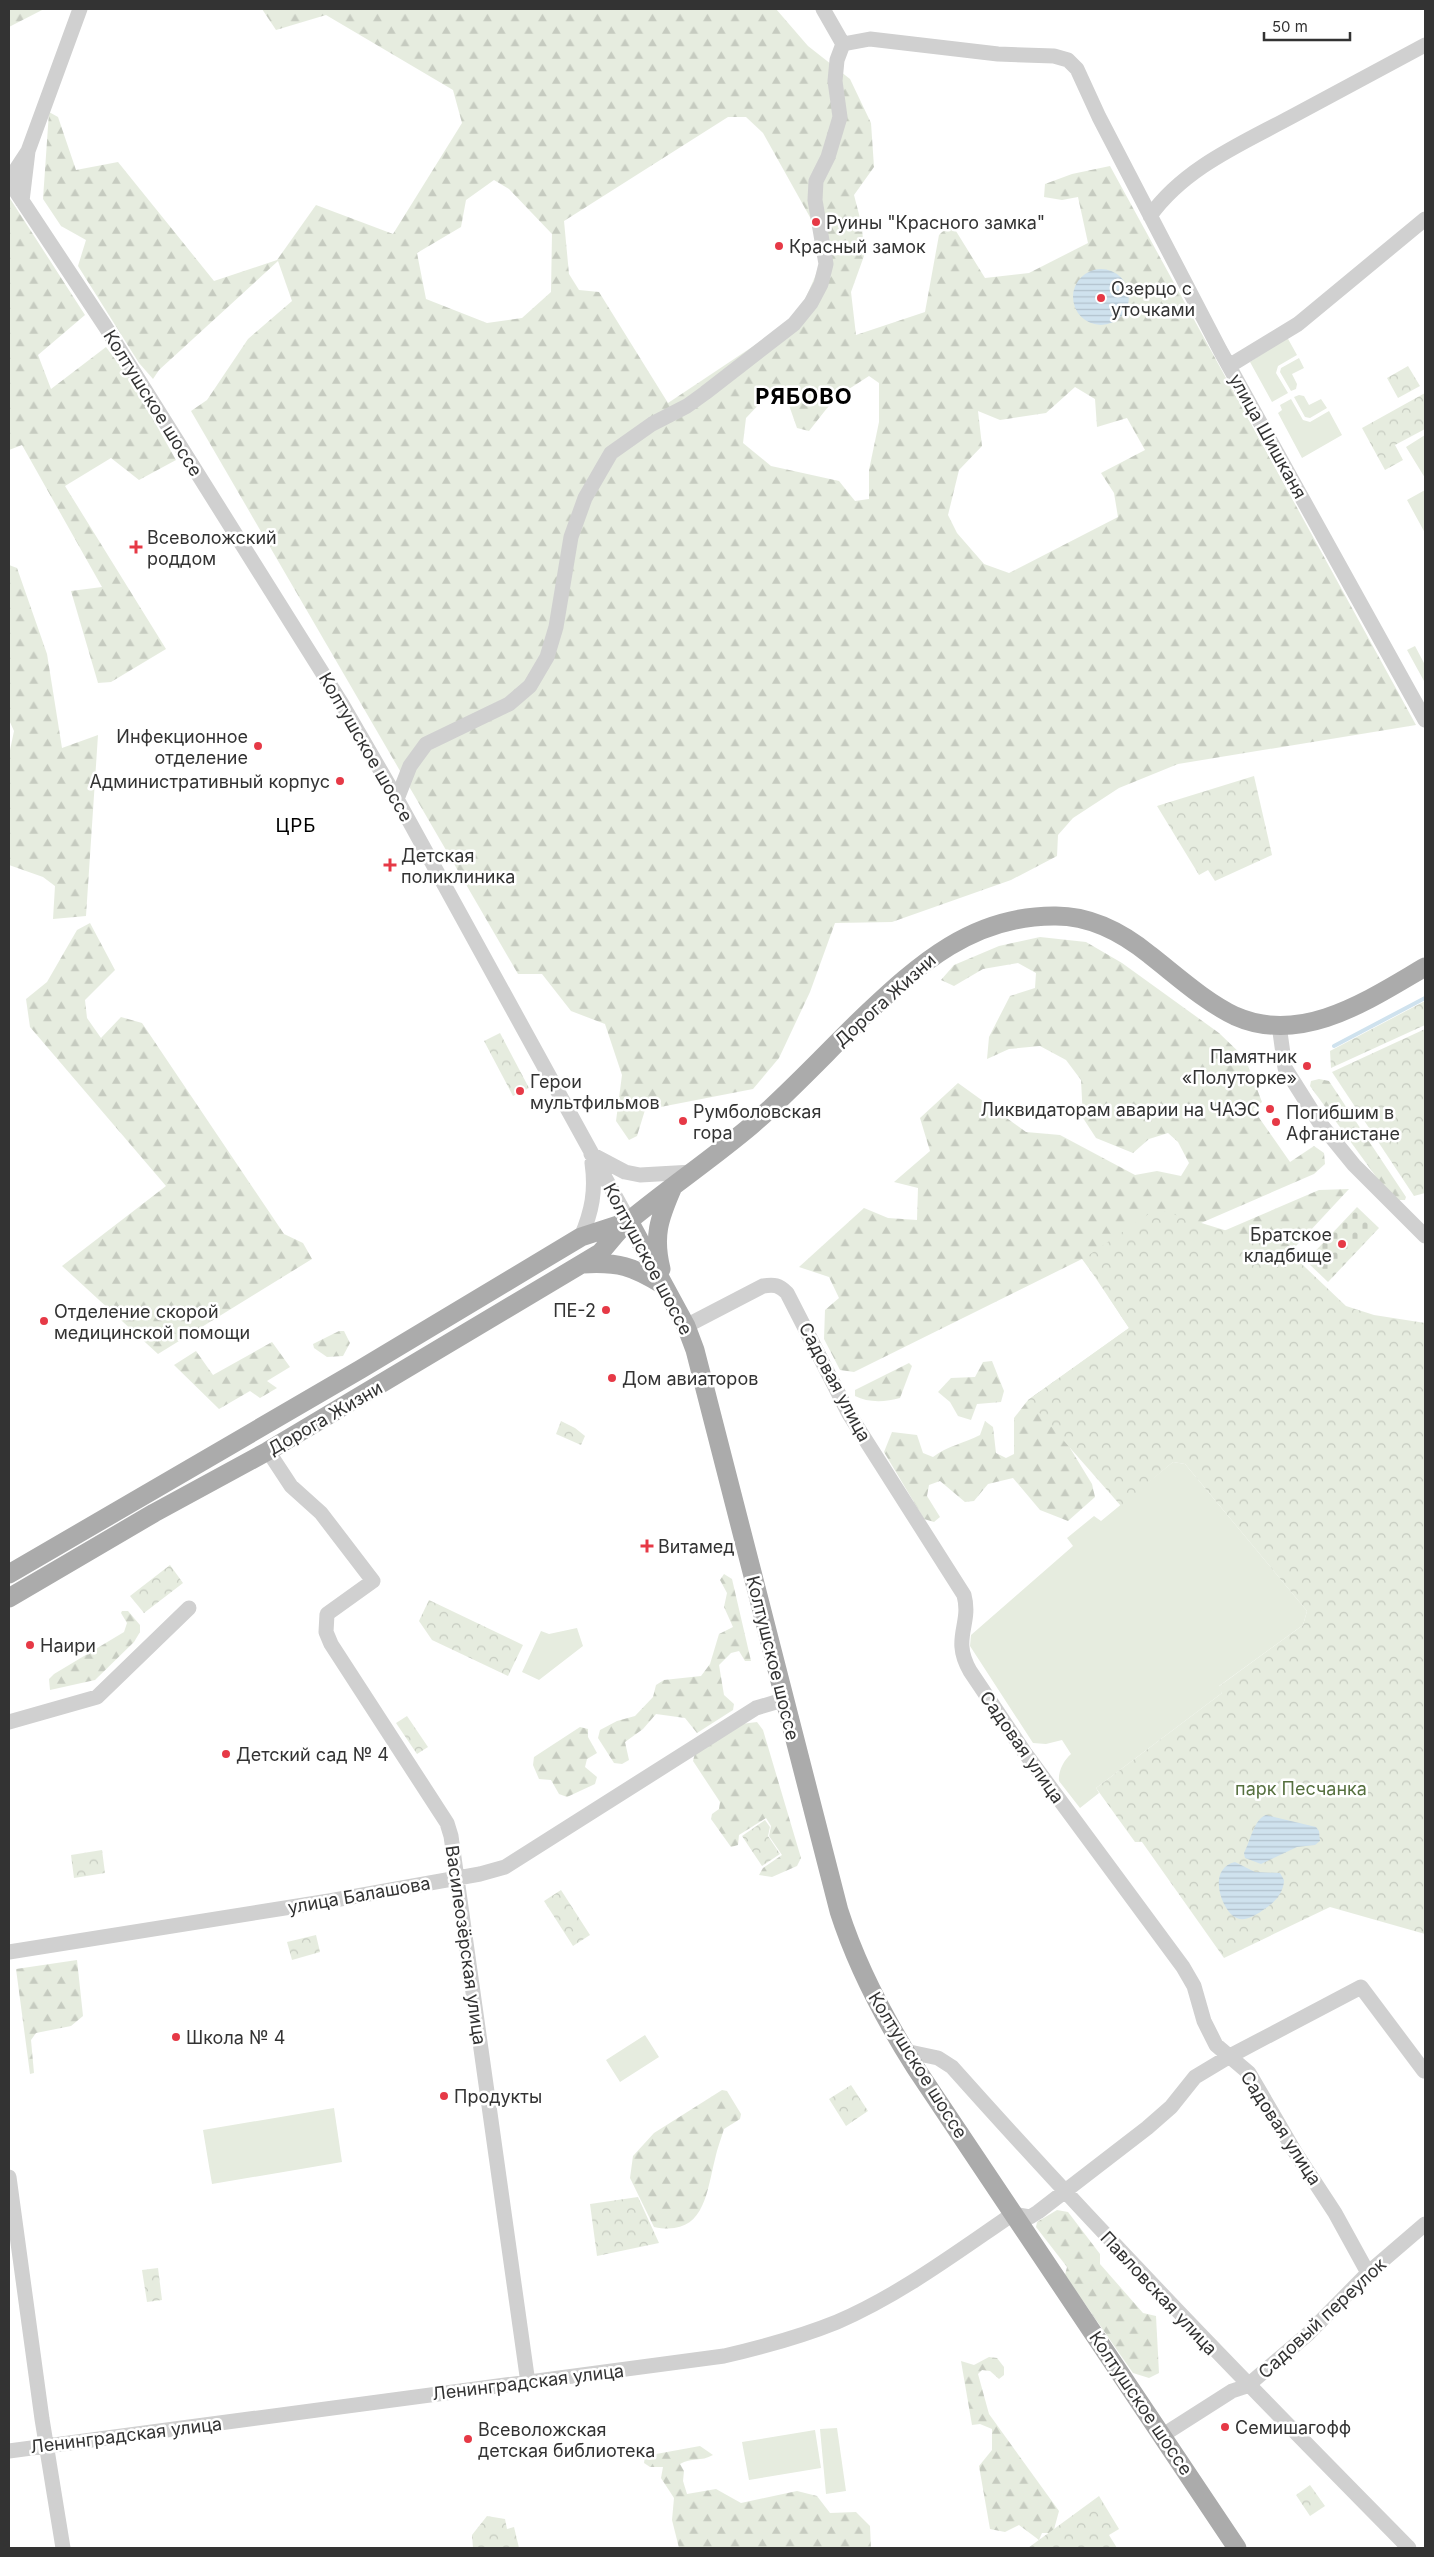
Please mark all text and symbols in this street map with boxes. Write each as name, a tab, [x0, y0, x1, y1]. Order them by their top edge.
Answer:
scale bar	[1264, 10, 1350, 42]
text: 50 m	[1272, 17, 1308, 36]
place label: Руины "Красного замка"	[826, 212, 1045, 233]
marker: Руины "Красного замка"	[810, 216, 822, 228]
place label: Красный замок	[789, 236, 926, 257]
marker: Красный замок	[773, 240, 785, 252]
place label: Озерцо с уточками	[1111, 278, 1195, 320]
marker: Озерцо с уточками	[1095, 292, 1107, 304]
street label: Колтушское шоссе	[99, 326, 207, 480]
street label: улица Шишканя	[1225, 370, 1311, 502]
district label: РЯБОВО	[755, 383, 853, 409]
place label: Всеволожский роддом	[147, 527, 277, 569]
marker: Всеволожский роддом	[129, 540, 143, 554]
street label: Колтушское шоссе	[315, 669, 417, 825]
place label: Инфекционное отделение	[116, 726, 248, 768]
marker: Инфекционное отделение	[252, 740, 264, 752]
place label: Административный корпус	[90, 771, 330, 792]
marker: Административный корпус	[334, 775, 346, 787]
district label: ЦРБ	[275, 814, 317, 837]
place label: Детская поликлиника	[401, 845, 515, 887]
marker: Детская поликлиника	[383, 858, 397, 872]
street label: Дорога Жизни	[830, 949, 940, 1051]
place label: Памятник «Полуторке»	[1182, 1046, 1297, 1088]
marker: Памятник «Полуторке»	[1301, 1060, 1313, 1072]
place label: Герои мультфильмов	[530, 1071, 660, 1113]
marker: Герои мультфильмов	[514, 1085, 526, 1097]
place label: Ликвидаторам аварии на ЧАЭС	[981, 1099, 1260, 1120]
place label: Румболовская гора	[693, 1101, 821, 1143]
place label: Погибшим в Афганистане	[1286, 1102, 1400, 1144]
marker: Ликвидаторам аварии на ЧАЭС	[1264, 1103, 1276, 1115]
marker: Румболовская гора	[677, 1115, 689, 1127]
marker: Погибшим в Афганистане	[1270, 1116, 1282, 1128]
street label: Колтушское шоссе	[599, 1180, 697, 1338]
place label: Братское кладбище	[1244, 1224, 1332, 1266]
marker: Братское кладбище	[1336, 1238, 1348, 1250]
place label: ПЕ-2	[553, 1300, 596, 1321]
place label: Отделение скорой медицинской помощи	[54, 1301, 250, 1343]
marker: ПЕ-2	[600, 1304, 612, 1316]
marker: Отделение скорой медицинской помощи	[38, 1315, 50, 1327]
street label: Садовая улица	[795, 1319, 875, 1445]
place label: Дом авиаторов	[622, 1368, 758, 1389]
marker: Дом авиаторов	[606, 1372, 618, 1384]
street label: Дорога Жизни	[264, 1377, 386, 1459]
place label: Витамед	[658, 1536, 735, 1557]
marker: Витамед	[640, 1539, 654, 1553]
street label: Колтушское шоссе	[742, 1574, 804, 1742]
place label: Наири	[40, 1635, 96, 1656]
marker: Наири	[24, 1639, 36, 1651]
street label: Садовая улица	[976, 1687, 1068, 1807]
place label: Детский сад № 4	[236, 1744, 389, 1765]
marker: Детский сад № 4	[220, 1748, 232, 1760]
park label: парк Песчанка	[1235, 1778, 1367, 1799]
street label: Василеозёрская улица	[442, 1844, 490, 2046]
street label: улица Балашова	[286, 1872, 432, 1918]
street label: Колтушское шоссе	[864, 1988, 972, 2142]
place label: Школа № 4	[186, 2027, 285, 2048]
marker: Школа № 4	[170, 2031, 182, 2043]
street label: Садовая улица	[1236, 2067, 1326, 2189]
place label: Продукты	[454, 2086, 542, 2107]
marker: Продукты	[438, 2090, 450, 2102]
street label: Павловская улица	[1096, 2227, 1222, 2359]
street label: Садовый переулок	[1254, 2253, 1390, 2383]
street label: Колтушское шоссе	[1085, 2327, 1197, 2479]
street label: Ленинградская улица	[431, 2360, 625, 2404]
street label: Ленинградская улица	[29, 2413, 223, 2457]
place label: Семишагофф	[1235, 2417, 1351, 2438]
place label: Всеволожская детская библиотека	[478, 2419, 655, 2461]
marker: Семишагофф	[1219, 2421, 1231, 2433]
marker: Всеволожская детская библиотека	[462, 2433, 474, 2445]

